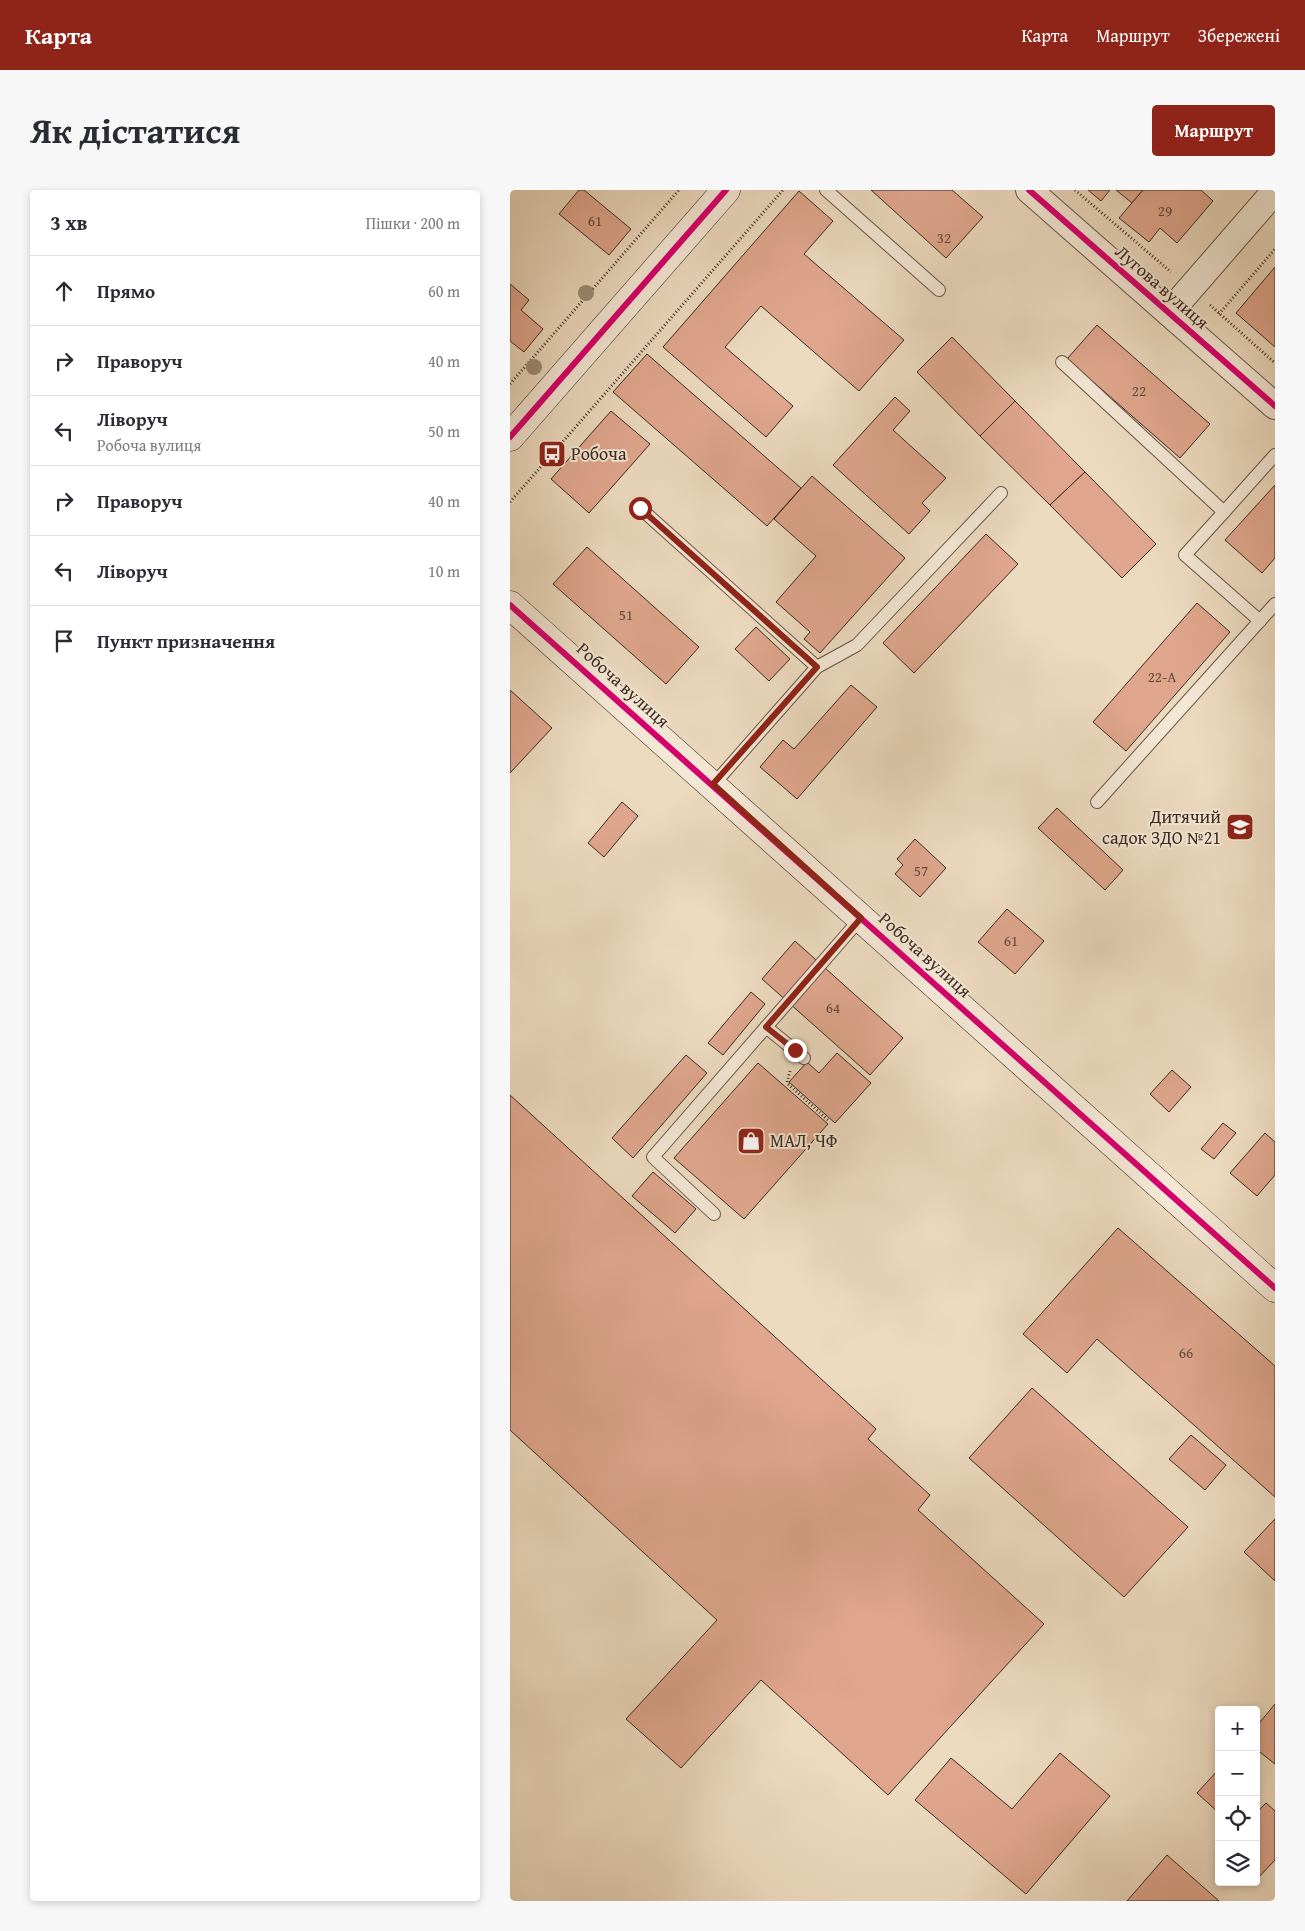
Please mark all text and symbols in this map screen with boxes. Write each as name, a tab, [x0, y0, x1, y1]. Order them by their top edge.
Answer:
text: Карта	[25, 18, 92, 53]
text: Карта	[1022, 22, 1068, 49]
text: Маршрут	[1096, 22, 1170, 49]
text: Збережені	[1198, 22, 1280, 49]
text: Як дістатися	[30, 105, 240, 156]
button: Маршрут	[1152, 105, 1275, 156]
house number: 29	[1158, 200, 1172, 221]
text: 3 хв	[50, 207, 88, 238]
house number: 61	[588, 210, 602, 231]
text: Пішки · 200 m	[366, 211, 460, 235]
house number: 32	[937, 227, 951, 248]
street label: Лугова вулиця	[1109, 238, 1215, 335]
icon: ahead	[50, 277, 78, 305]
text: Прямо	[97, 277, 155, 305]
text: 60 m	[428, 279, 460, 303]
icon: right	[50, 347, 78, 375]
text: Праворуч	[97, 347, 182, 375]
text: 40 m	[428, 349, 460, 373]
house number: 22	[1132, 380, 1146, 401]
text: Ліворуч	[97, 405, 168, 433]
icon: left	[50, 417, 78, 445]
text: 50 m	[428, 419, 460, 443]
text: Робоча вулиця	[97, 433, 201, 457]
bus stop icon: Робоча	[537, 439, 567, 469]
place label: Робоча	[571, 440, 627, 467]
icon: right	[50, 487, 78, 515]
text: Праворуч	[97, 487, 182, 515]
text: 40 m	[428, 489, 460, 513]
route start	[629, 497, 652, 520]
icon: left	[50, 557, 78, 585]
text: Ліворуч	[97, 557, 168, 585]
text: 10 m	[428, 559, 460, 583]
house number: 51	[619, 604, 633, 625]
icon: arrive	[50, 627, 78, 655]
text: Пункт призначення	[97, 627, 275, 655]
street label: Робоча вулиця	[571, 635, 676, 734]
house number: 22-А	[1148, 666, 1176, 687]
place label: Дитячий садок ЗДО №21	[1102, 803, 1221, 851]
school or university icon: Дитячий садок ЗДО №21	[1225, 812, 1255, 842]
house number: 57	[914, 860, 928, 881]
street label: Робоча вулиця	[873, 905, 978, 1004]
house number: 61	[1004, 930, 1018, 951]
house number: 64	[826, 997, 840, 1018]
route end	[784, 1039, 807, 1062]
shop icon: МАЛ, ЧФ	[736, 1126, 766, 1156]
place label: МАЛ, ЧФ	[770, 1127, 838, 1154]
house number: 66	[1179, 1342, 1193, 1363]
map controls	[1215, 1706, 1260, 1886]
button: +	[1215, 1706, 1260, 1751]
button: −	[1215, 1751, 1260, 1796]
button: locate	[1215, 1796, 1260, 1841]
button: layers	[1215, 1841, 1260, 1886]

